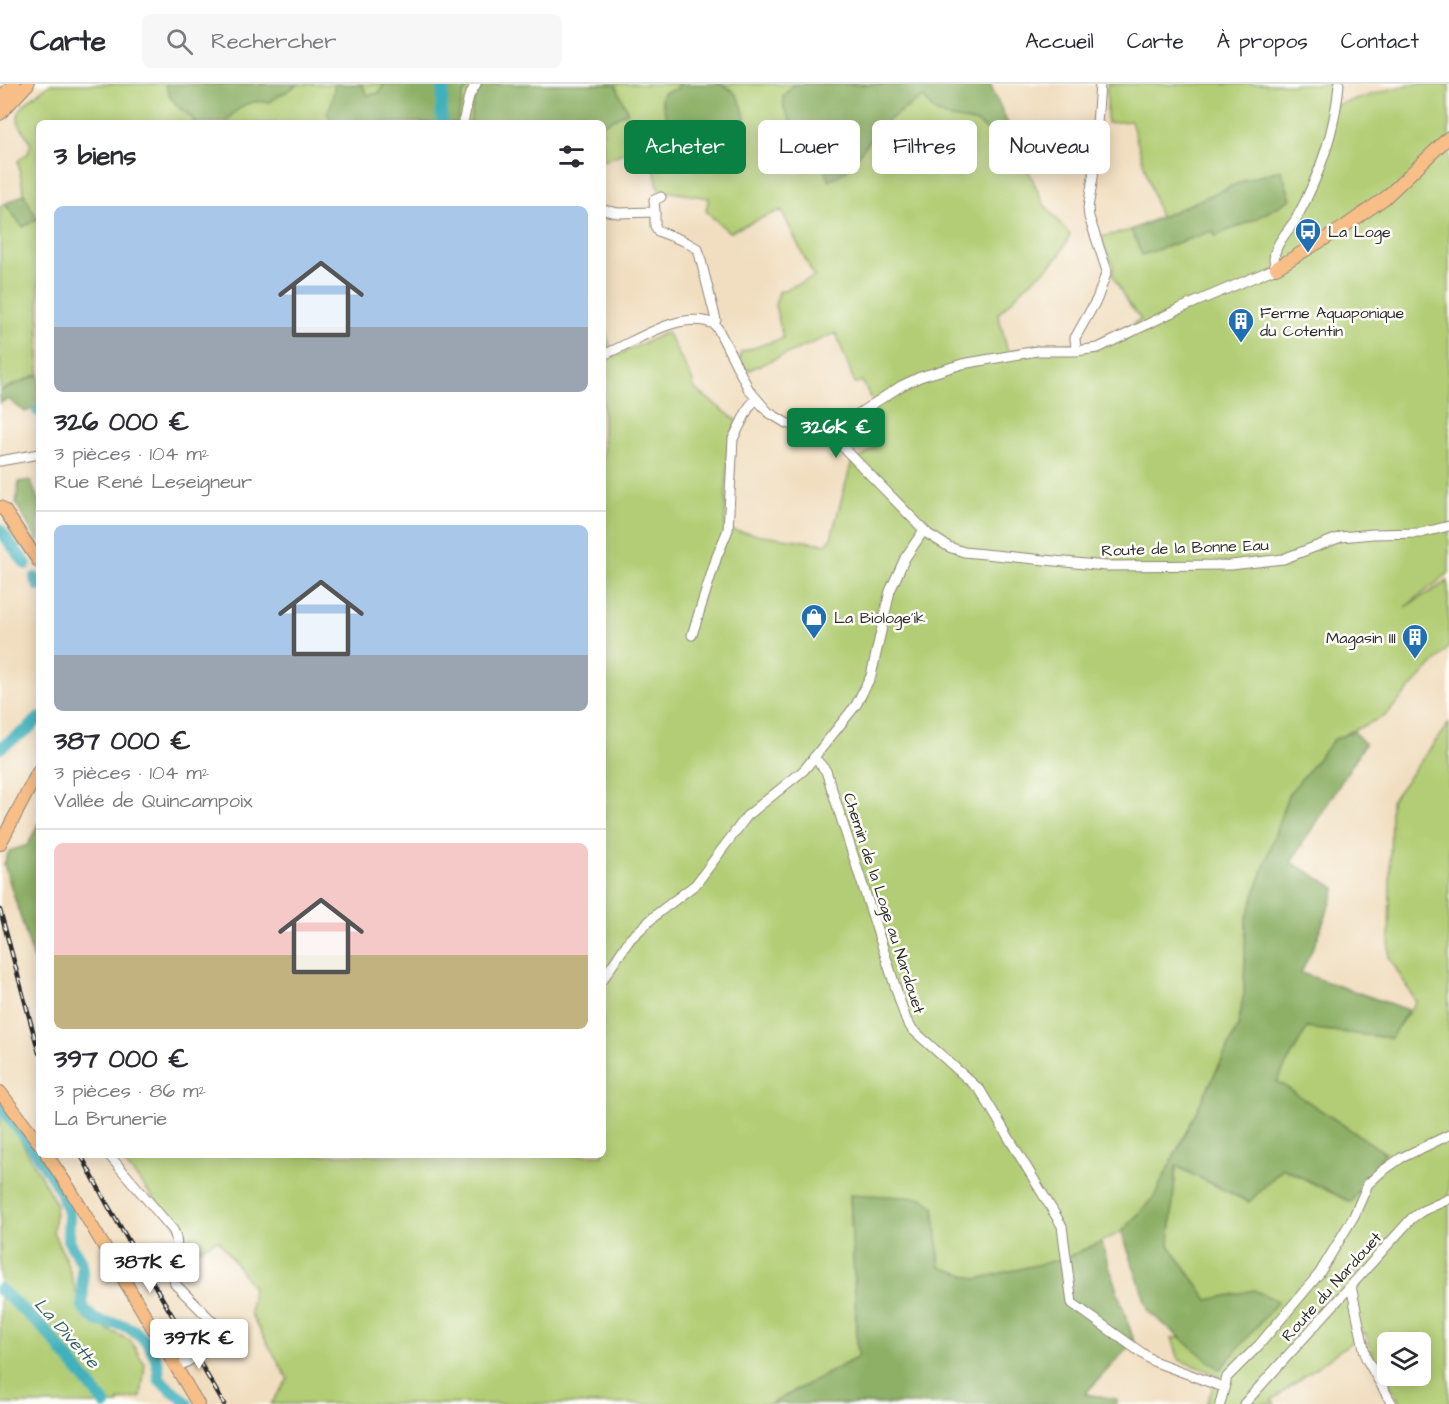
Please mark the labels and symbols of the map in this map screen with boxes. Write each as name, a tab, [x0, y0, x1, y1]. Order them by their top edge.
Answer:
bus stop icon: La Loge	[1293, 216, 1323, 254]
place label: La Loge	[1328, 221, 1391, 244]
place label: Ferme Aquaponique du Cotentin	[1260, 302, 1404, 342]
building icon: Ferme Aquaponique du Cotentin	[1226, 306, 1256, 344]
pin: 326K €	[787, 408, 885, 459]
street label: Route de la Bonne Eau	[1101, 534, 1269, 562]
shop icon: La Biologe'ik	[799, 602, 829, 640]
place label: La Biologe'ik	[834, 607, 926, 630]
building icon: Magasin III	[1400, 622, 1430, 660]
place label: Magasin III	[1326, 627, 1396, 650]
street label: Chemin de la Loge au Nardouet	[837, 790, 930, 1017]
street label: Route du Nardouet	[1277, 1227, 1387, 1346]
pin: 387K €	[101, 1243, 199, 1294]
water label: La Divette	[28, 1293, 106, 1375]
pin: 397K €	[150, 1319, 248, 1370]

